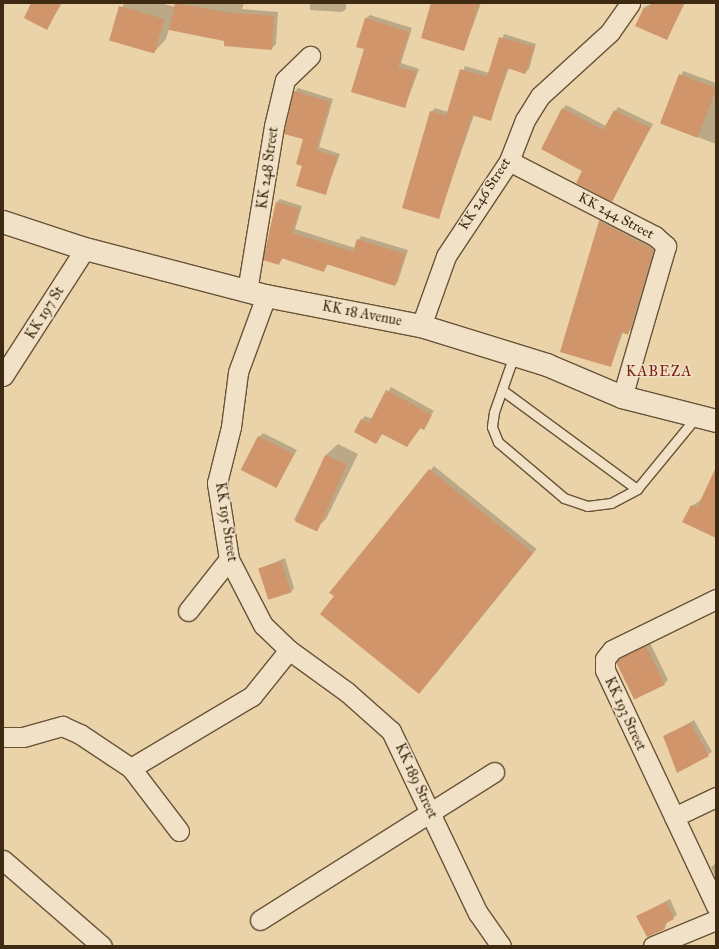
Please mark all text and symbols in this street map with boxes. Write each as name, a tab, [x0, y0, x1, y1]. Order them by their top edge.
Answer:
street label: KK 248 Street	[254, 126, 282, 210]
street label: KK 246 Street	[455, 155, 515, 233]
street label: KK 244 Street	[575, 189, 657, 243]
street label: KK 197 St	[22, 283, 68, 343]
street label: KK 18 Avenue	[321, 298, 403, 330]
district label: KABEZA	[626, 363, 692, 381]
street label: KK 195 Street	[211, 481, 241, 563]
street label: KK 193 Street	[601, 675, 649, 753]
street label: KK 189 Street	[391, 741, 441, 821]

